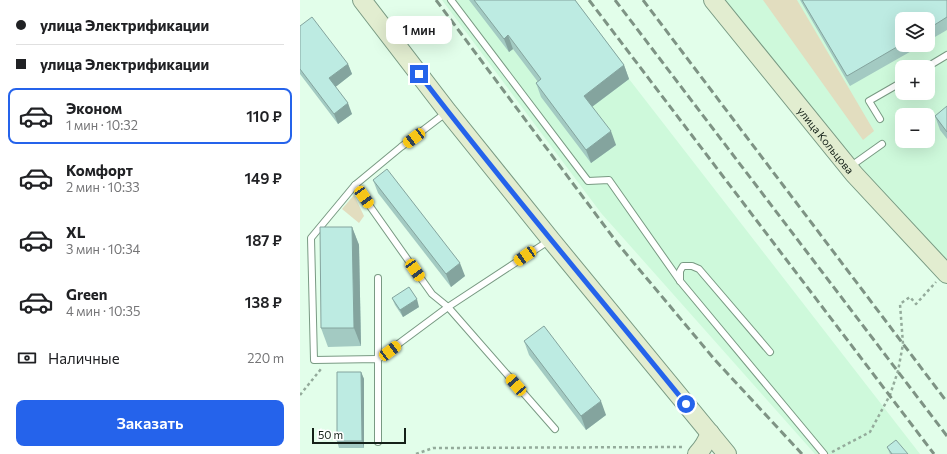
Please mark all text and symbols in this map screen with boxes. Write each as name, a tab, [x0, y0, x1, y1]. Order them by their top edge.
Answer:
map controls	[895, 12, 935, 148]
button: layers	[895, 12, 935, 52]
text: улица Электрификации	[40, 16, 209, 34]
callout: 1 мин	[386, 16, 452, 44]
text: 1 мин	[403, 22, 435, 38]
text: улица Электрификации	[40, 55, 209, 73]
button: +	[895, 60, 935, 100]
route end	[410, 65, 428, 83]
icon: car	[18, 98, 54, 134]
text: Эконом	[66, 99, 122, 117]
street label: улица Кольцова	[795, 104, 857, 176]
text: 110 ₽	[246, 107, 282, 125]
button: −	[895, 108, 935, 148]
text: 1 мин · 10:32	[66, 117, 138, 133]
car	[401, 126, 427, 150]
icon: car	[18, 160, 54, 196]
text: Комфорт	[66, 161, 133, 179]
text: 149 ₽	[244, 169, 282, 187]
text: 2 мин · 10:33	[66, 179, 140, 195]
car	[352, 184, 376, 210]
icon: car	[18, 222, 54, 258]
text: XL	[66, 223, 85, 241]
text: 187 ₽	[245, 231, 282, 249]
text: 3 мин · 10:34	[66, 241, 140, 257]
car	[512, 244, 538, 268]
car	[403, 257, 427, 283]
icon: car	[18, 284, 54, 320]
text: Green	[66, 285, 107, 303]
text: 138 ₽	[245, 293, 282, 311]
text: 4 мин · 10:35	[66, 303, 140, 319]
car	[377, 339, 403, 363]
icon: cash	[16, 347, 38, 369]
text: Наличные	[48, 349, 120, 367]
text: 220 m	[247, 350, 284, 366]
car	[504, 372, 528, 398]
route start	[677, 395, 695, 413]
button: Заказать	[16, 400, 284, 446]
scale bar	[312, 426, 406, 445]
text: 50 m	[318, 428, 343, 441]

